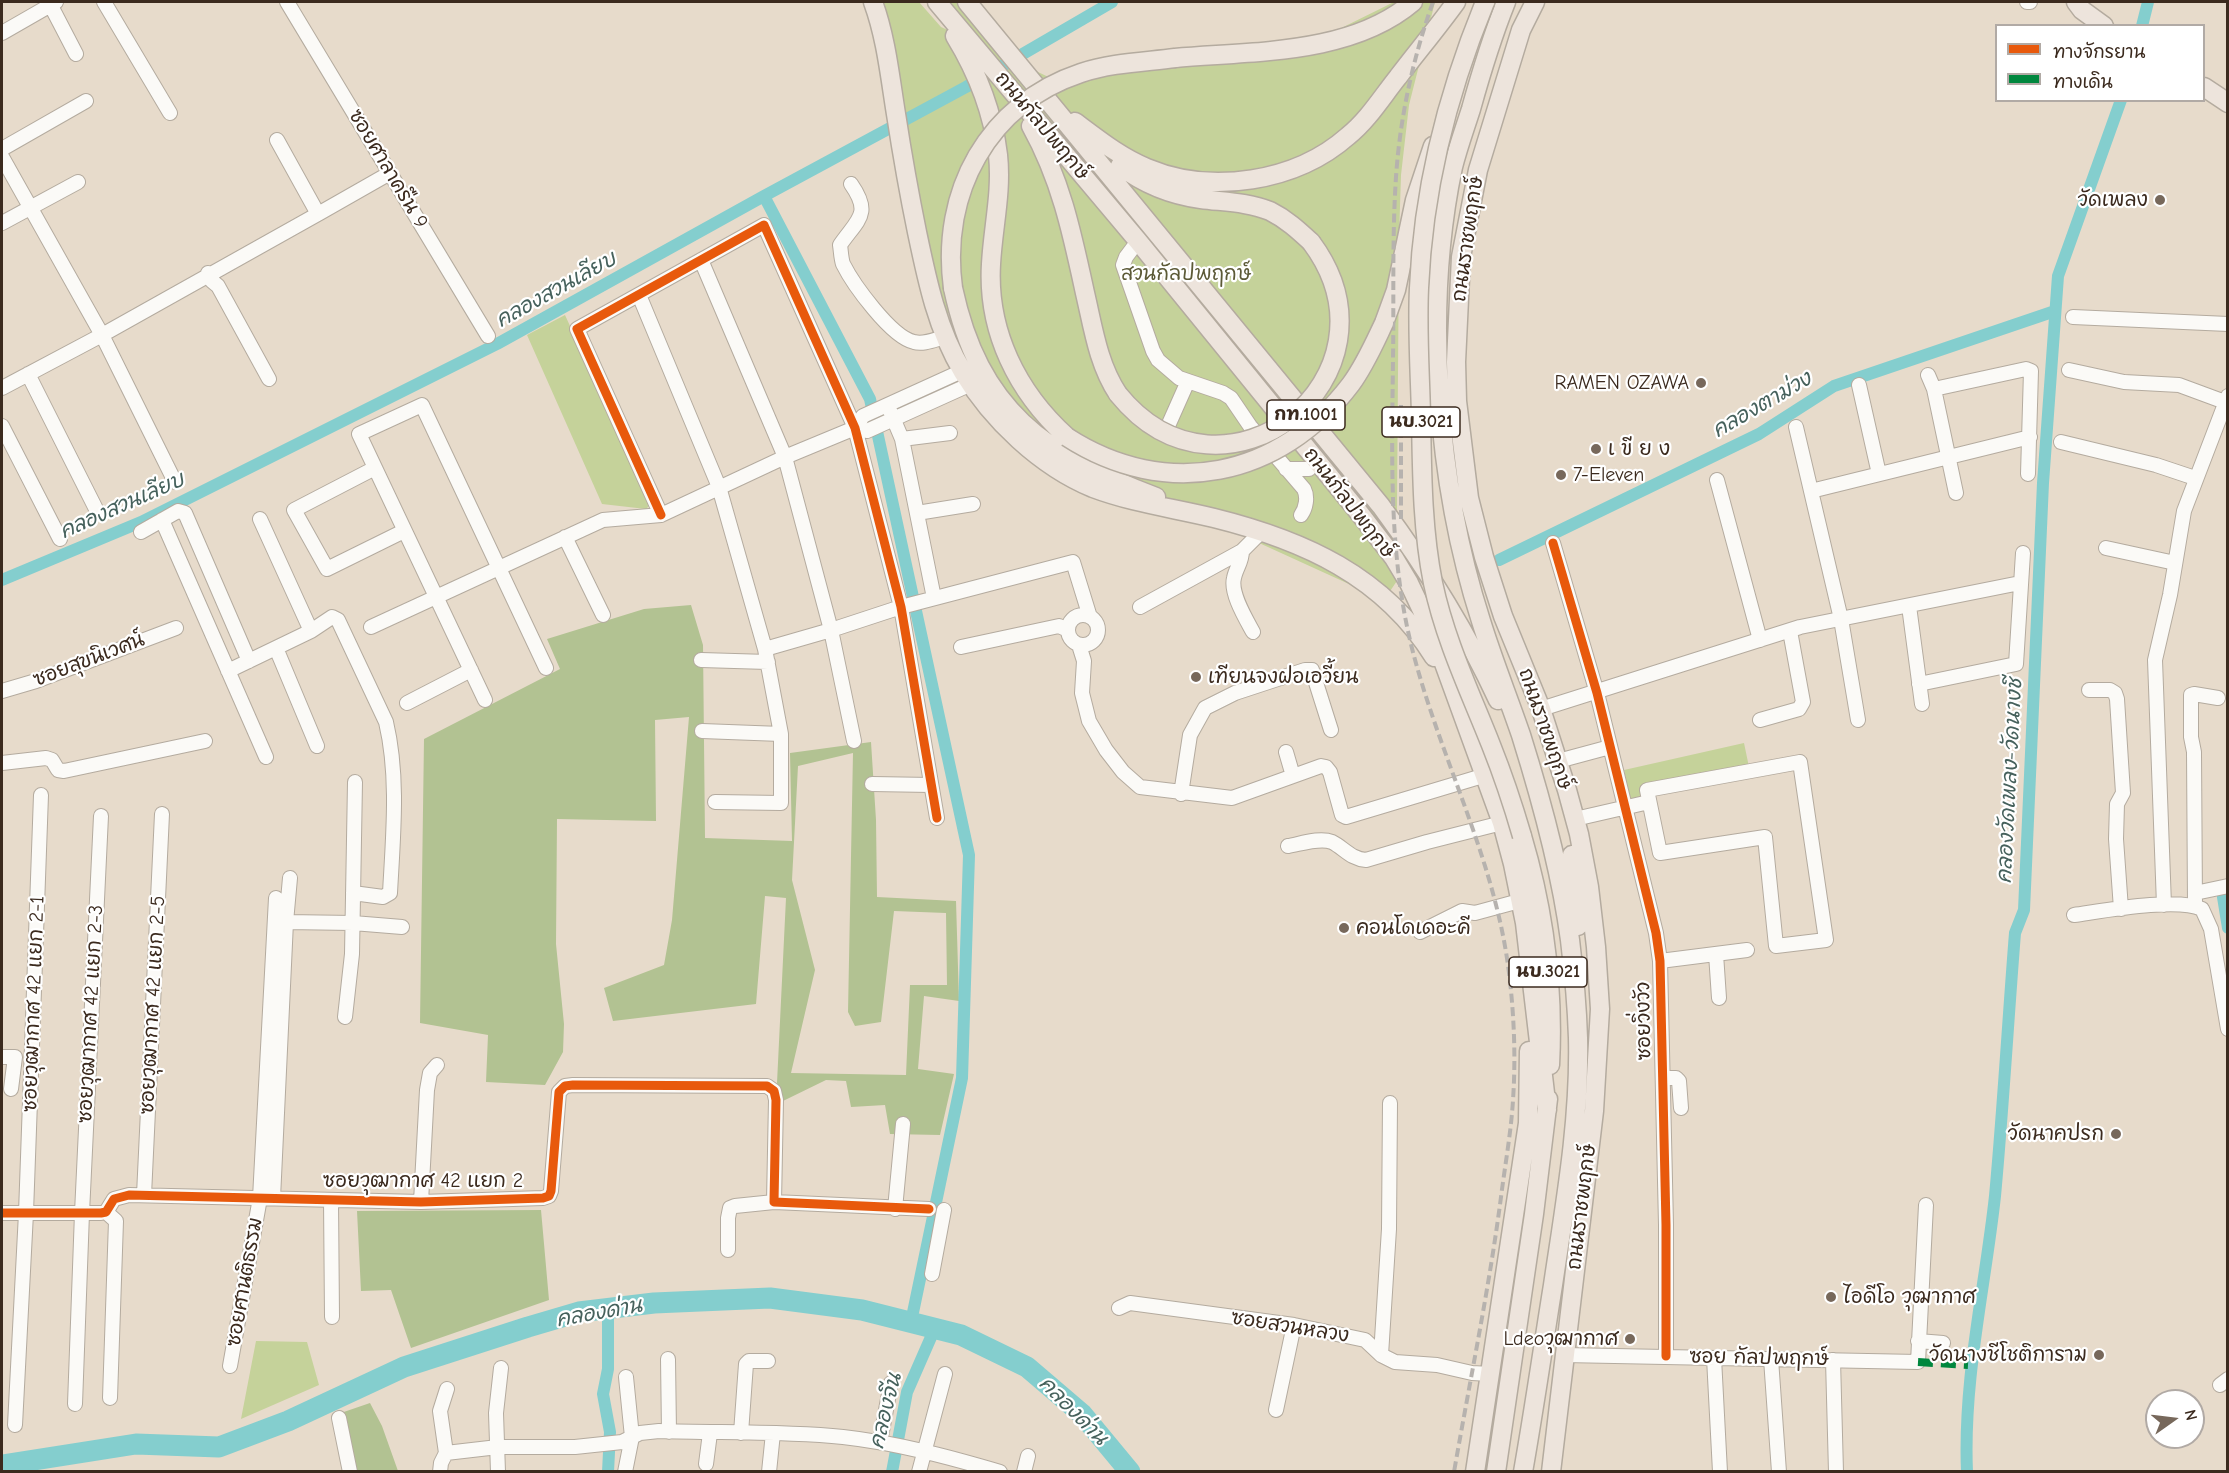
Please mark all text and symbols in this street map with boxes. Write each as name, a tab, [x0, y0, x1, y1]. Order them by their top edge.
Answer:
legend	[1995, 24, 2205, 102]
text: ทางจักรยาน	[2053, 42, 2145, 63]
street label: ถนนกัลปพฤกษ์	[990, 67, 1094, 185]
text: ทางเดิน	[2053, 72, 2113, 93]
street label: ซอยศาลาครืน 9	[343, 105, 433, 233]
street label: ถนนราชพฤกษ์	[1447, 175, 1489, 303]
place label: วัดเพลง	[2078, 188, 2148, 212]
marker: วัดเพลง	[2153, 193, 2167, 207]
water label: คลองสวนเลียบ	[491, 247, 621, 333]
park label: สวนกัลปพฤกษ์	[1121, 262, 1251, 286]
water label: คลองตาม่วง	[1708, 366, 1816, 444]
place label: RAMEN OZAWA	[1554, 371, 1689, 395]
marker: RAMEN OZAWA	[1694, 376, 1708, 390]
road number: กท.1001	[1267, 400, 1345, 430]
road number: นบ.3021	[1382, 407, 1460, 437]
place label: เ ขี ย ง	[1608, 437, 1670, 461]
marker: เ ขี ย ง	[1589, 442, 1603, 456]
street label: ถนนกัลปพฤกษ์	[1298, 443, 1400, 563]
place label: 7-Eleven	[1573, 463, 1644, 487]
water label: คลองสวนเลียบ	[56, 467, 188, 545]
marker: 7-Eleven	[1554, 468, 1568, 482]
street label: ซอยสุขนิเวศน์	[30, 628, 148, 692]
place label: เทียนจงฝอเอวี้ยน	[1208, 665, 1358, 689]
street label: ถนนราชพฤกษ์	[1513, 665, 1577, 793]
marker: เทียนจงฝอเอวี้ยน	[1189, 670, 1203, 684]
water label: คลองวัดเพลง-วัดนางชี	[1992, 678, 2028, 884]
street label: ซอยวุฒากาศ 42 แยก 2-1	[18, 895, 50, 1113]
street label: ซอยวุฒากาศ 42 แยก 2-5	[135, 895, 171, 1115]
street label: ซอยวุฒากาศ 42 แยก 2-3	[73, 904, 109, 1124]
place label: คอนโดเดอะคี	[1356, 916, 1470, 940]
marker: คอนโดเดอะคี	[1337, 921, 1351, 935]
road number: นบ.3021	[1509, 957, 1587, 987]
street label: ซอยวิ่งวัว	[1631, 981, 1657, 1061]
place label: วัดนาคปรก	[2008, 1122, 2104, 1146]
marker: วัดนาคปรก	[2109, 1127, 2123, 1141]
street label: ถนนราชพฤกษ์	[1562, 1143, 1602, 1271]
street label: ซอยวุฒากาศ 42 แยก 2	[323, 1169, 523, 1193]
street label: ซอยศานติธรรม	[222, 1216, 268, 1348]
place label: ไอดีโอ วุฒากาศ	[1843, 1285, 1976, 1309]
marker: ไอดีโอ วุฒากาศ	[1824, 1290, 1838, 1304]
water label: คลองด่าน	[554, 1293, 644, 1333]
street label: ซอยสวนหลวง	[1229, 1306, 1351, 1348]
place label: Ldeoวุฒากาศ	[1503, 1327, 1618, 1351]
marker: Ldeoวุฒากาศ	[1623, 1332, 1637, 1346]
place label: วัดนางชีโชติการาม	[1929, 1343, 2087, 1367]
street label: ซอย กัลปพฤกษ์	[1689, 1345, 1829, 1371]
marker: วัดนางชีโชติการาม	[2092, 1348, 2106, 1362]
water label: คลองจีน	[864, 1370, 908, 1452]
water label: คลองด่าน	[1033, 1371, 1113, 1451]
north arrow	[2145, 1389, 2205, 1449]
text: N	[2181, 1408, 2201, 1422]

